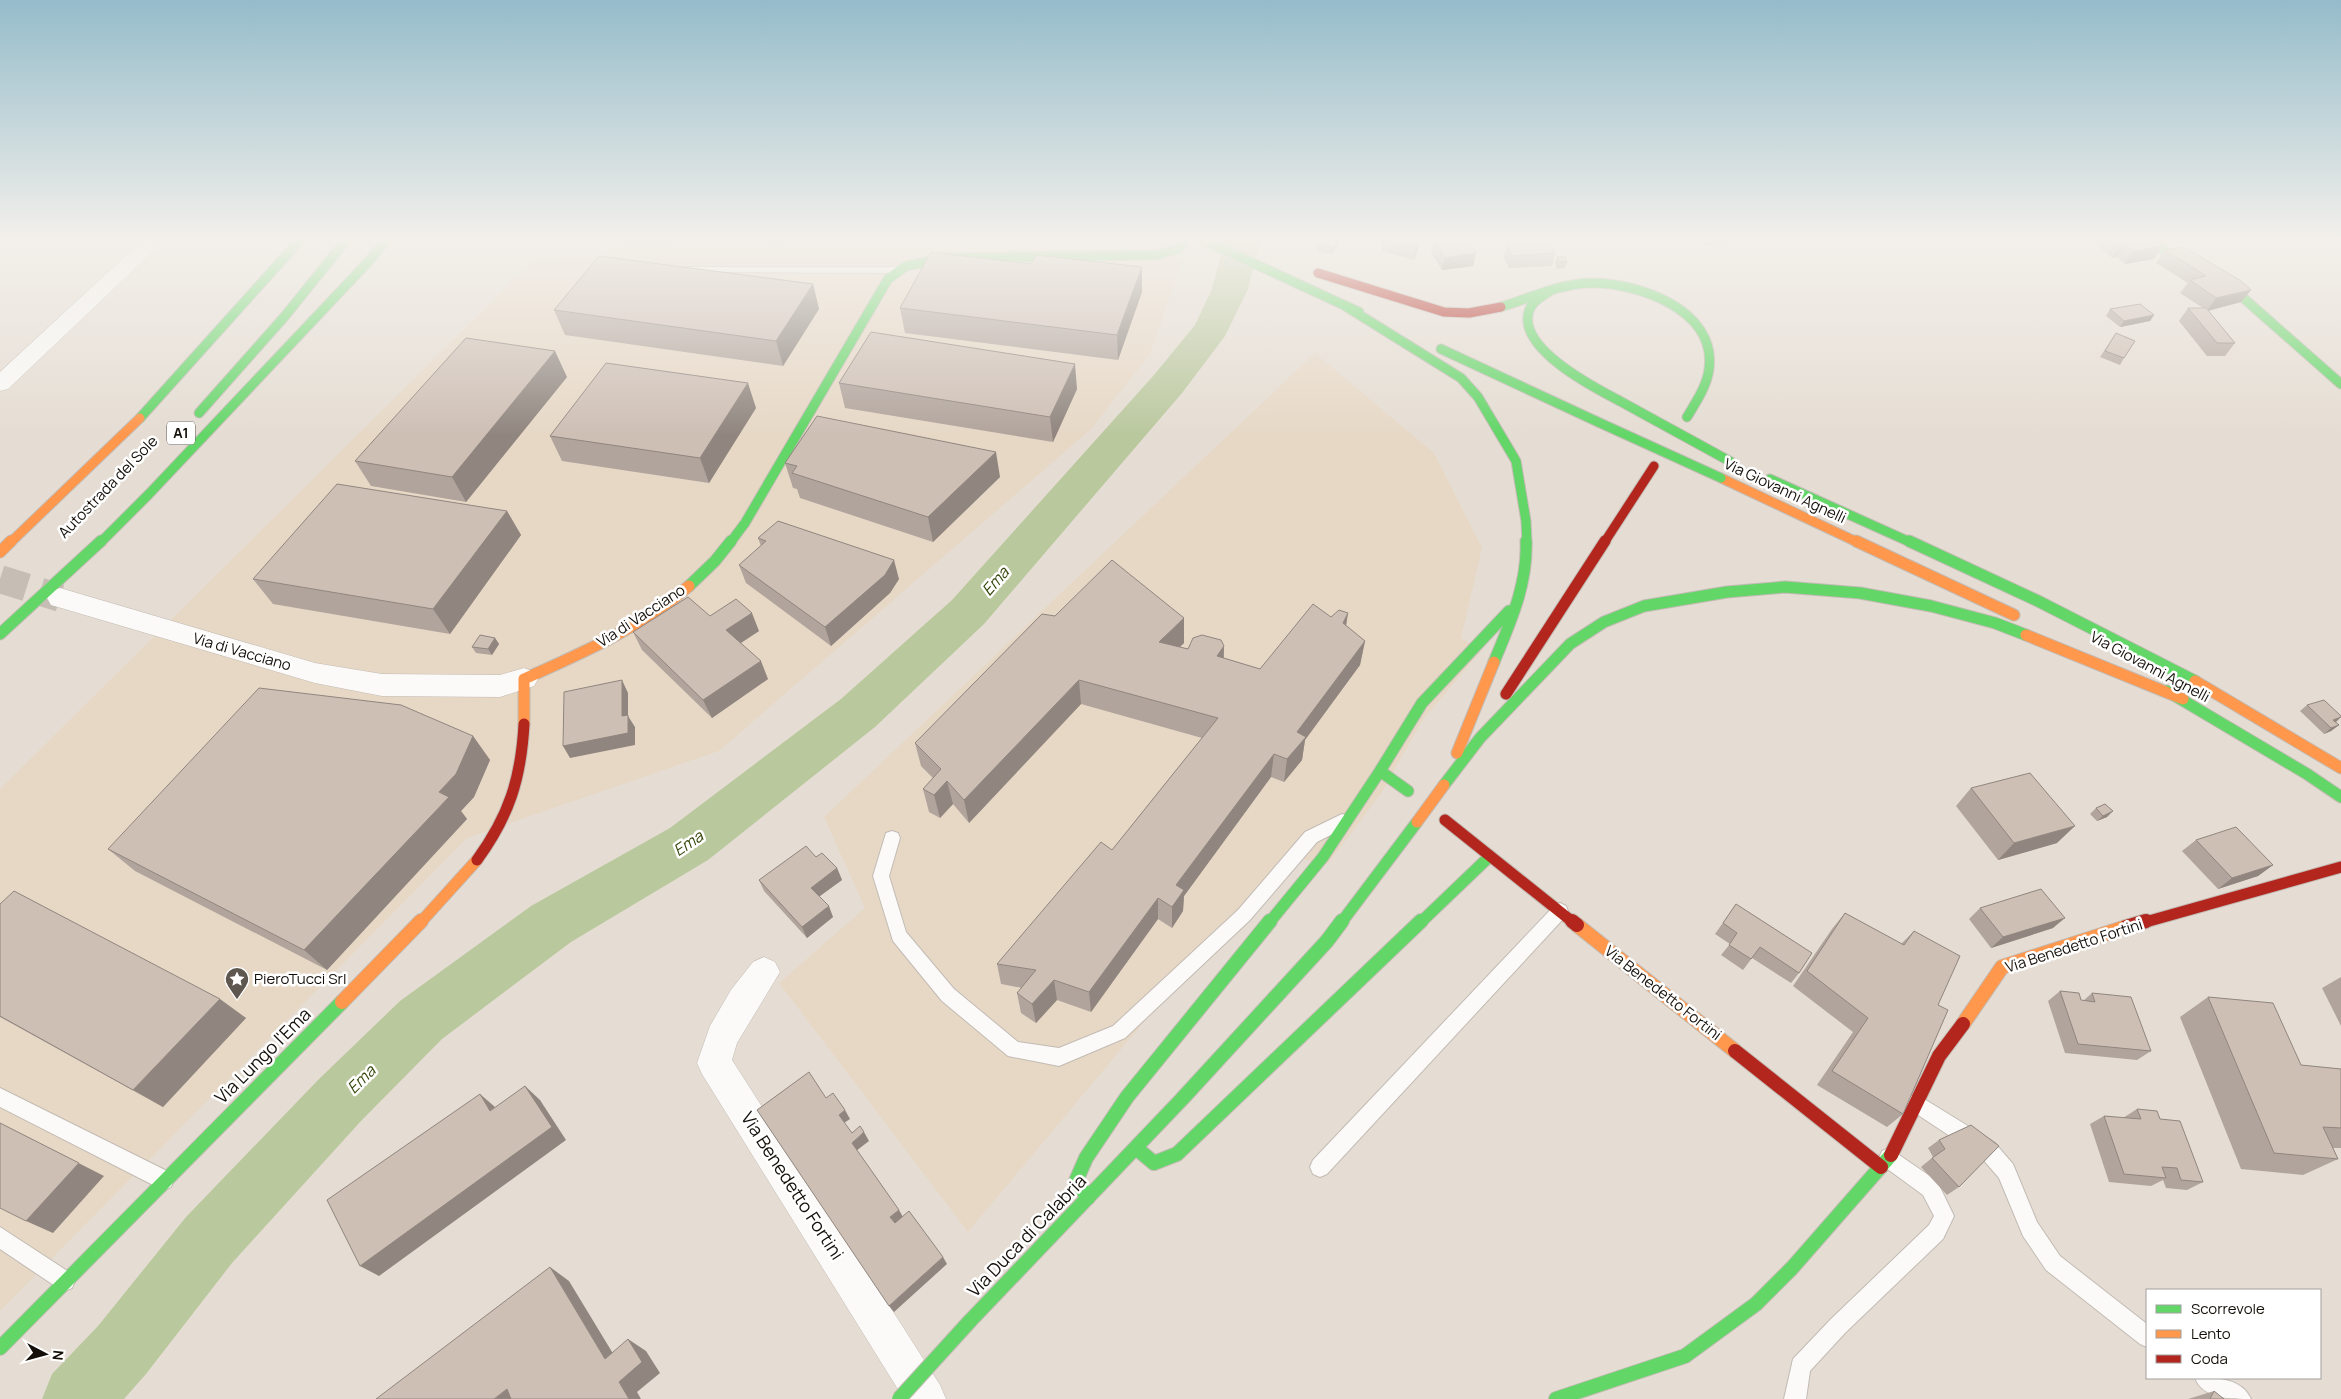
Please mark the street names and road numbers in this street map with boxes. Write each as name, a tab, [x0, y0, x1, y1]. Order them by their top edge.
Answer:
road number: A1	[167, 422, 195, 444]
street label: Autostrada del Sole	[53, 431, 162, 543]
street label: Via Giovanni Agnelli	[1721, 453, 1850, 528]
street label: Via di Vacciano	[592, 579, 689, 652]
street label: Via Giovanni Agnelli	[2087, 626, 2214, 707]
street label: Via di Vacciano	[190, 627, 294, 676]
street label: Via Benedetto Fortini	[2003, 913, 2145, 978]
street label: Via Benedetto Fortini	[1600, 940, 1726, 1045]
street label: Via Lungo l'Ema	[209, 1002, 316, 1109]
street label: Via Benedetto Fortini	[736, 1107, 850, 1264]
street label: Via Duca di Calabria	[962, 1169, 1091, 1302]

